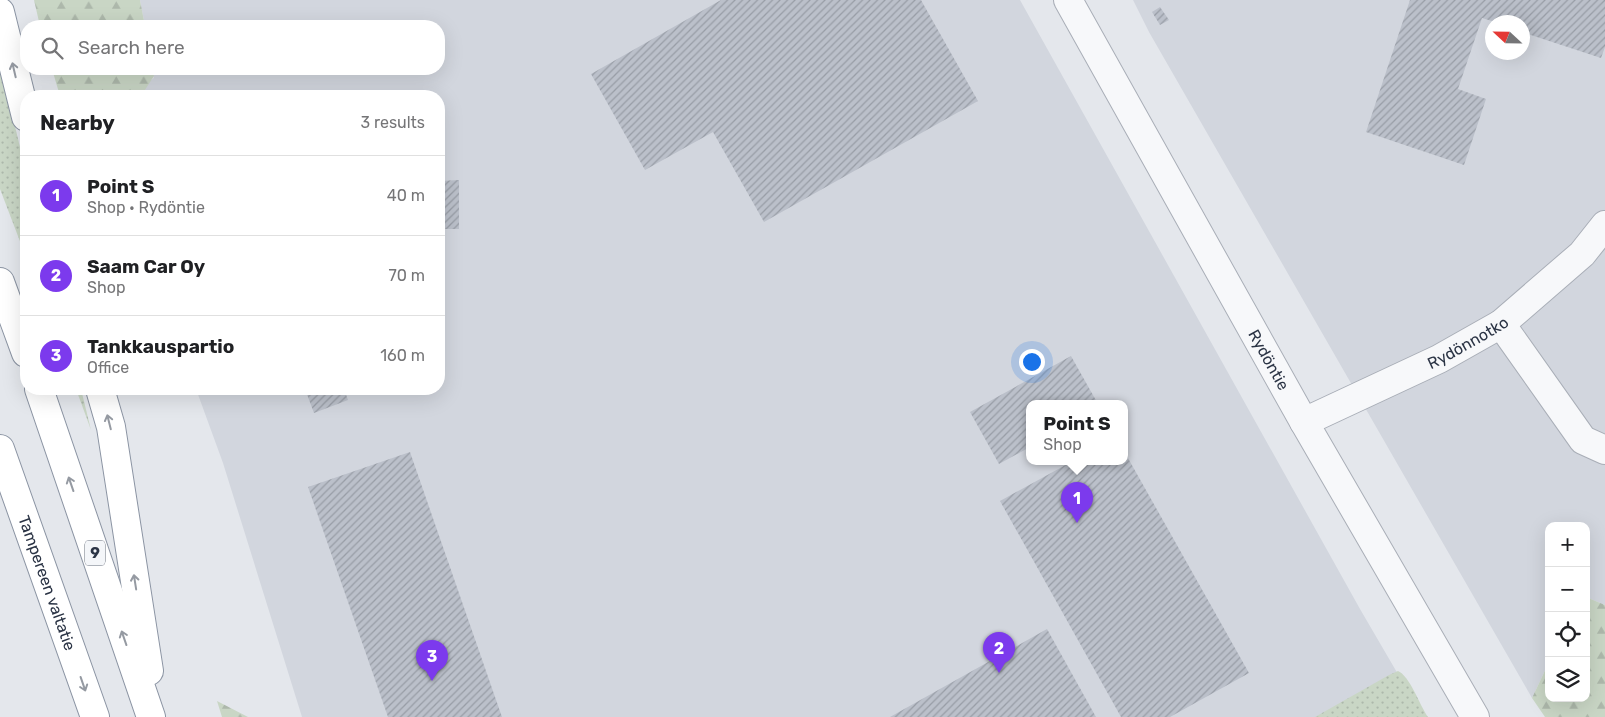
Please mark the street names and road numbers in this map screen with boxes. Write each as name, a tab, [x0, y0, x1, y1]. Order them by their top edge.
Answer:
street label: Rydönnotko	[1424, 312, 1512, 373]
street label: Rydöntie	[1245, 326, 1294, 393]
street label: Tampereen valtatie	[15, 513, 80, 653]
road number: 9	[85, 540, 105, 566]

